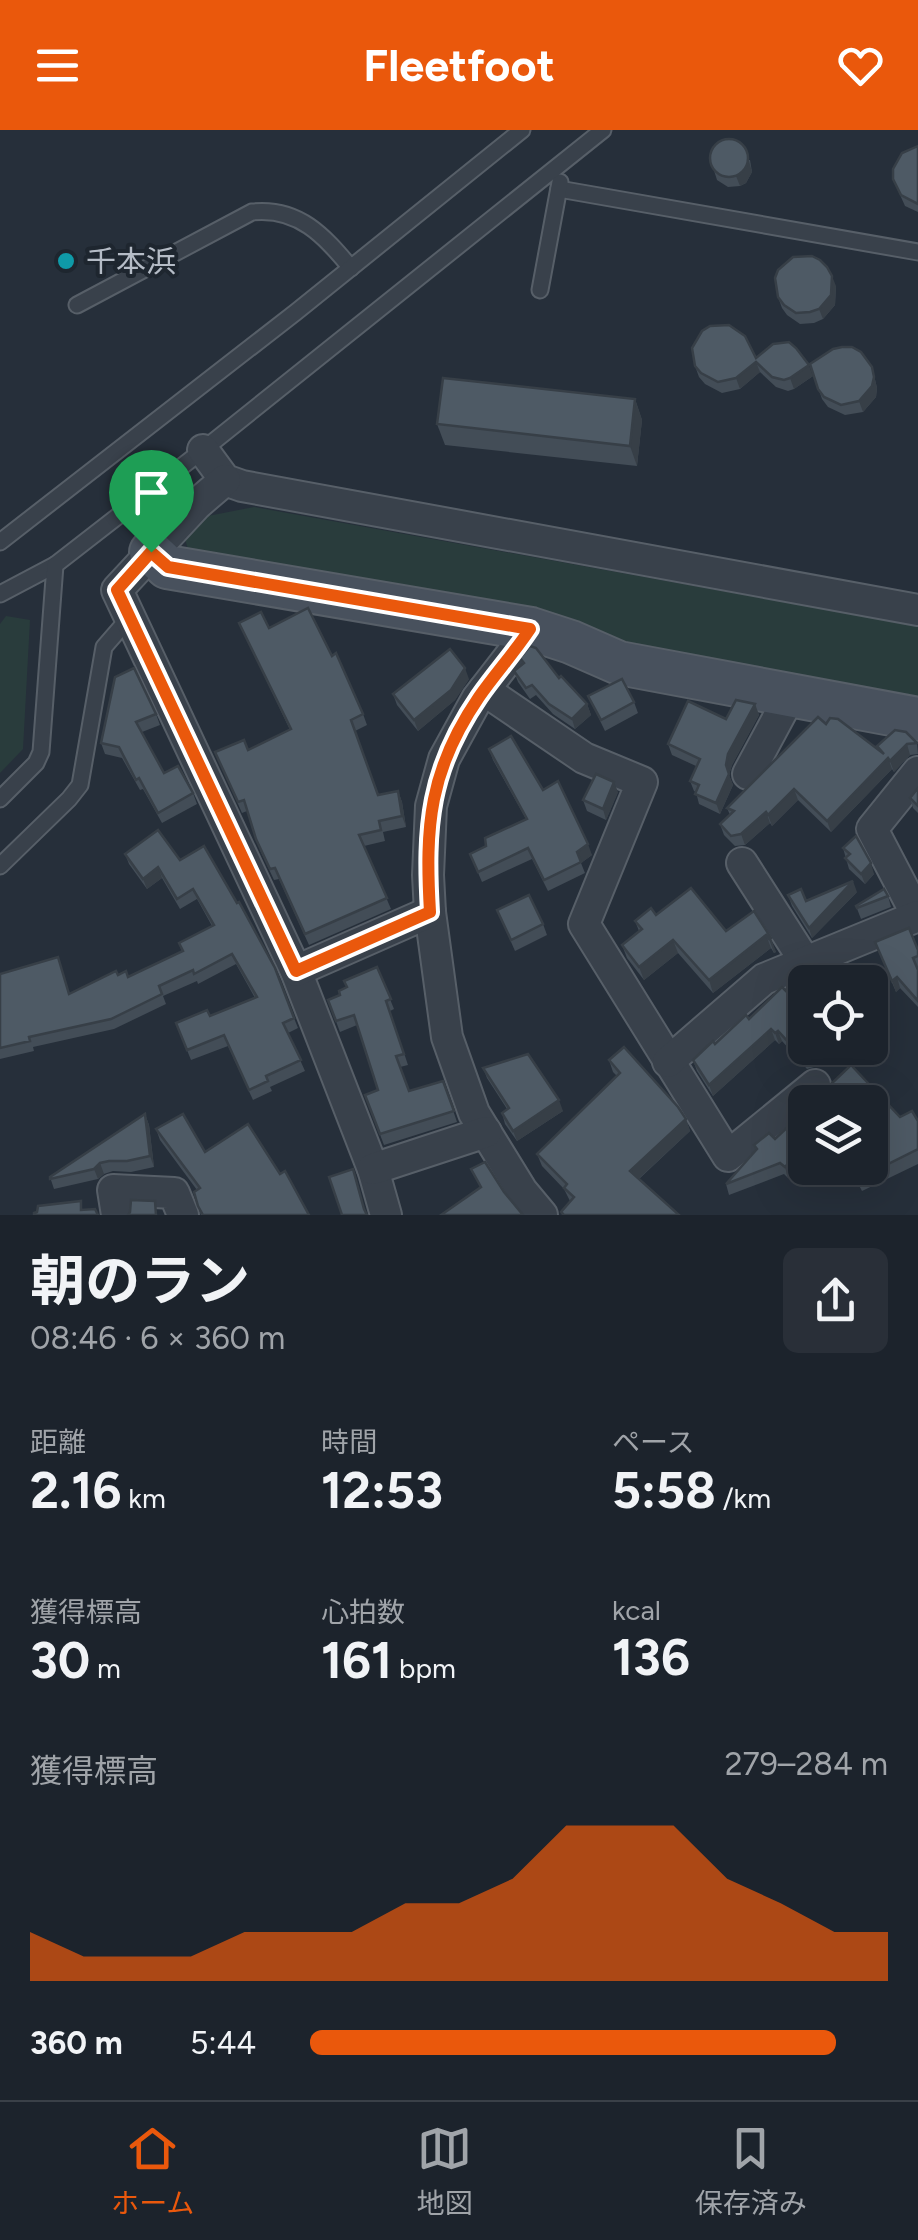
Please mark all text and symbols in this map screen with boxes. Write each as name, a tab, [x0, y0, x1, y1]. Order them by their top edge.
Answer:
icon: menu	[30, 38, 85, 93]
text: Fleetfoot	[363, 38, 555, 92]
icon: heart	[833, 38, 888, 93]
place label: 千本浜	[86, 243, 176, 280]
marker: 千本浜	[55, 250, 77, 272]
pin	[109, 450, 194, 553]
icon: arrive	[124, 465, 179, 520]
map controls	[788, 965, 888, 1185]
button: locate	[788, 965, 888, 1065]
button: layers	[788, 1085, 888, 1185]
text: 朝のラン	[30, 1248, 250, 1314]
button: share	[783, 1248, 888, 1353]
text: 08:46 · 6 × 360 m	[30, 1319, 285, 1357]
text: 距離	[30, 1425, 86, 1459]
text: 時間	[321, 1425, 377, 1459]
text: ペース	[612, 1425, 695, 1459]
text: 2.16	[30, 1460, 121, 1521]
text: 12:53	[321, 1460, 443, 1521]
text: 5:58	[612, 1460, 716, 1521]
text: km	[121, 1481, 166, 1515]
text: /km	[716, 1481, 771, 1515]
text: kcal	[612, 1593, 661, 1627]
text: 獲得標高	[30, 1595, 142, 1629]
text: 心拍数	[321, 1595, 405, 1629]
text: 136	[612, 1627, 690, 1688]
text: 30	[30, 1630, 90, 1691]
text: 161	[321, 1630, 392, 1691]
text: m	[90, 1651, 121, 1685]
text: bpm	[392, 1651, 456, 1685]
text: 279–284 m	[725, 1745, 888, 1783]
text: 獲得標高	[30, 1752, 158, 1790]
text: 360 m	[30, 2024, 123, 2062]
text: 5:44	[190, 2024, 256, 2062]
tab: ホーム	[111, 2121, 194, 2221]
tab: 地図	[417, 2121, 473, 2221]
tab: 保存済み	[695, 2121, 807, 2221]

